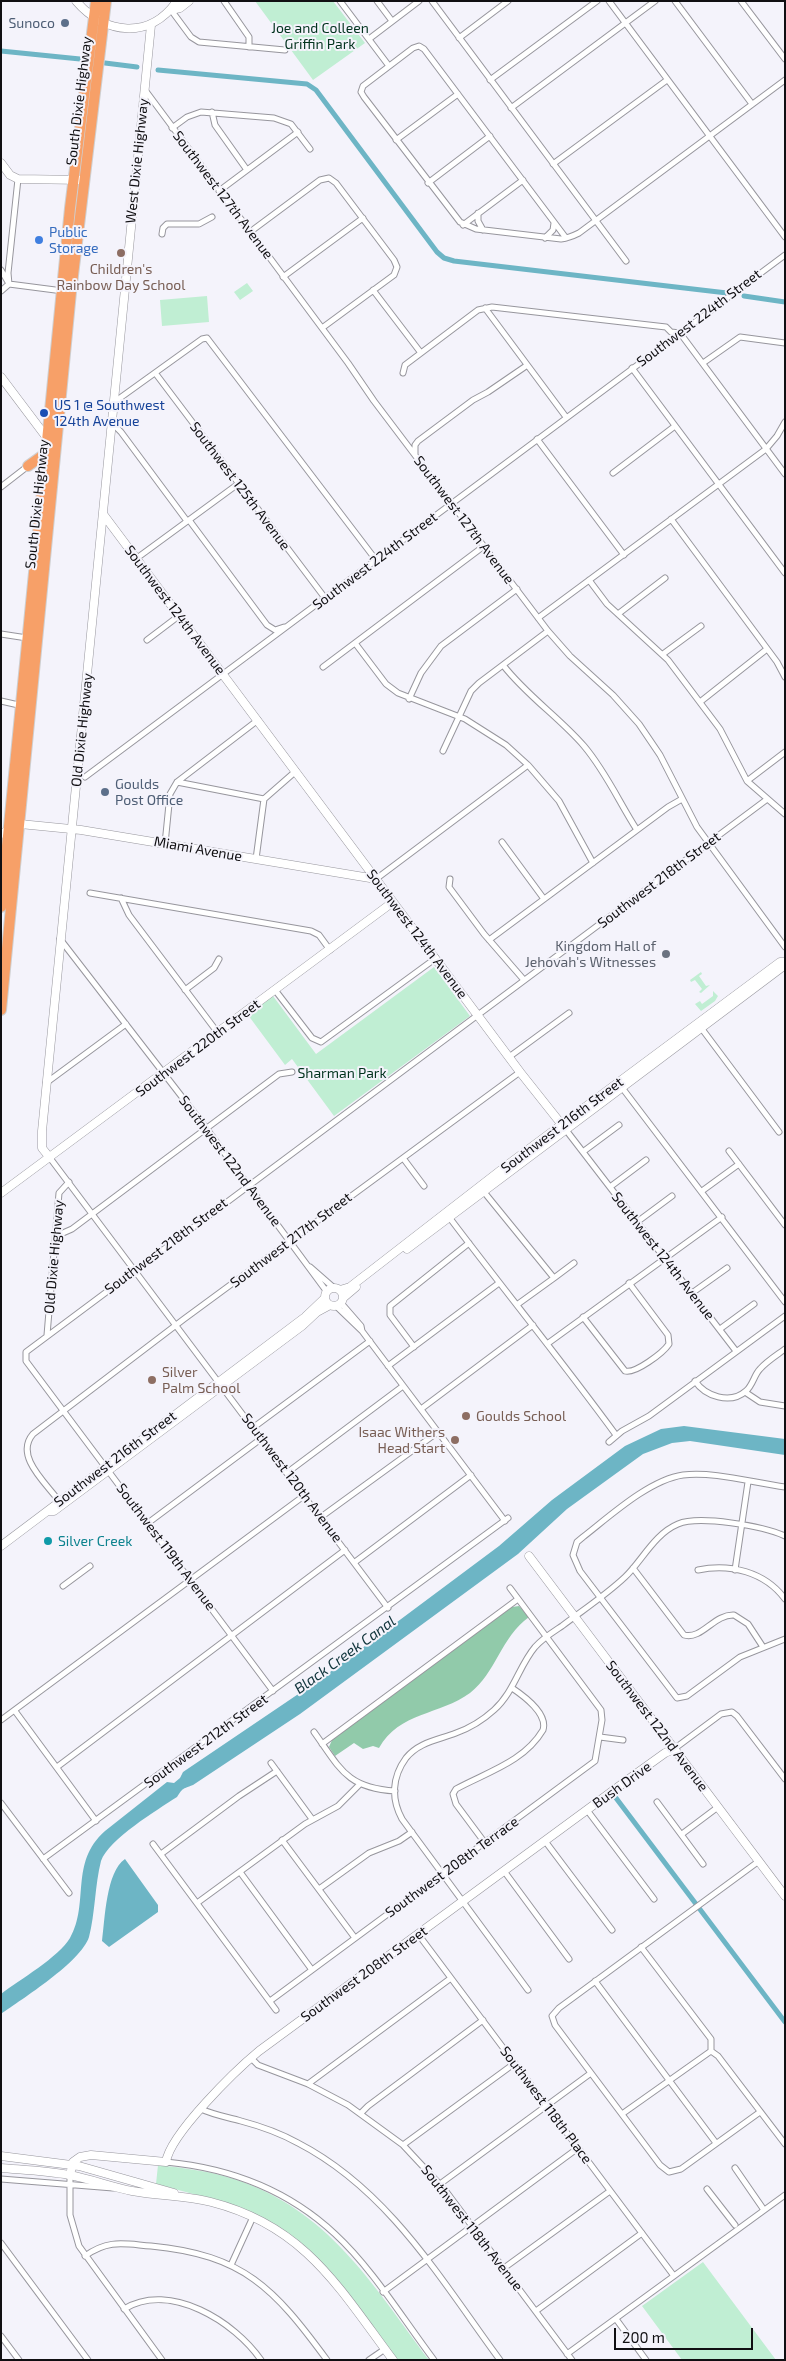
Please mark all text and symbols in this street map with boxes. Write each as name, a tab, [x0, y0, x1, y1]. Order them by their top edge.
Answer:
place label: Sunoco	[8, 15, 55, 31]
marker: Sunoco	[59, 17, 71, 29]
park label: Joe and Colleen Griffin Park	[271, 20, 369, 52]
street label: South Dixie Highway	[63, 35, 95, 167]
street label: West Dixie Highway	[122, 98, 152, 224]
street label: Southwest 127th Avenue	[169, 128, 277, 262]
place label: Public Storage	[49, 224, 99, 256]
marker: Public Storage	[33, 234, 45, 246]
marker: Children's Rainbow Day School	[115, 247, 127, 259]
place label: Children's Rainbow Day School	[57, 261, 185, 294]
street label: Southwest 224th Street	[633, 266, 765, 370]
place label: US 1 @ Southwest 124th Avenue	[54, 397, 165, 430]
marker: US 1 @ Southwest 124th Avenue	[38, 407, 50, 419]
street label: Southwest 125th Avenue	[186, 419, 294, 553]
street label: South Dixie Highway	[22, 438, 52, 570]
street label: Southwest 127th Avenue	[410, 453, 518, 587]
street label: Southwest 224th Street	[309, 509, 441, 613]
street label: Southwest 124th Avenue	[121, 542, 229, 678]
street label: Old Dixie Highway	[68, 672, 96, 788]
place label: Goulds Post Office	[115, 776, 183, 809]
marker: Goulds Post Office	[99, 786, 111, 798]
street label: Southwest 218th Street	[594, 828, 724, 932]
street label: Miami Avenue	[153, 833, 243, 865]
street label: Southwest 124th Avenue	[363, 866, 471, 1002]
place label: Kingdom Hall of Jehovah's Witnesses	[525, 938, 656, 970]
marker: Kingdom Hall of Jehovah's Witnesses	[660, 948, 672, 960]
street label: Southwest 220th Street	[132, 996, 264, 1100]
park label: Sharman Park	[297, 1065, 387, 1081]
street label: Southwest 216th Street	[498, 1074, 626, 1176]
street label: Southwest 122nd Avenue	[175, 1092, 285, 1230]
street label: Southwest 217th Street	[227, 1189, 355, 1291]
street label: Southwest 124th Avenue	[608, 1189, 718, 1323]
street label: Southwest 218th Street	[101, 1194, 231, 1298]
street label: Old Dixie Highway	[41, 1199, 67, 1315]
place label: Silver Palm School	[162, 1364, 240, 1396]
marker: Silver Palm School	[146, 1374, 158, 1386]
street label: Southwest 216th Street	[51, 1408, 179, 1510]
place label: Goulds School	[476, 1408, 566, 1424]
street label: Southwest 120th Avenue	[238, 1410, 346, 1546]
marker: Goulds School	[460, 1410, 472, 1422]
place label: Isaac Withers Head Start	[358, 1424, 445, 1456]
marker: Isaac Withers Head Start	[449, 1434, 461, 1446]
street label: Southwest 119th Avenue	[113, 1480, 219, 1614]
place label: Silver Creek	[58, 1533, 132, 1549]
marker: Silver Creek	[42, 1535, 54, 1547]
water label: Black Creek Canal	[291, 1612, 399, 1698]
street label: Southwest 122nd Avenue	[602, 1657, 712, 1795]
street label: Southwest 212th Street	[141, 1691, 271, 1791]
street label: Bush Drive	[589, 1758, 655, 1812]
street label: Southwest 208th Terrace	[382, 1813, 522, 1921]
street label: Southwest 208th Street	[298, 1922, 430, 2026]
street label: Southwest 118th Place	[496, 2043, 596, 2167]
street label: Southwest 118th Avenue	[418, 2162, 526, 2294]
scale bar	[616, 2318, 755, 2350]
text: 200 m	[622, 2328, 665, 2346]

